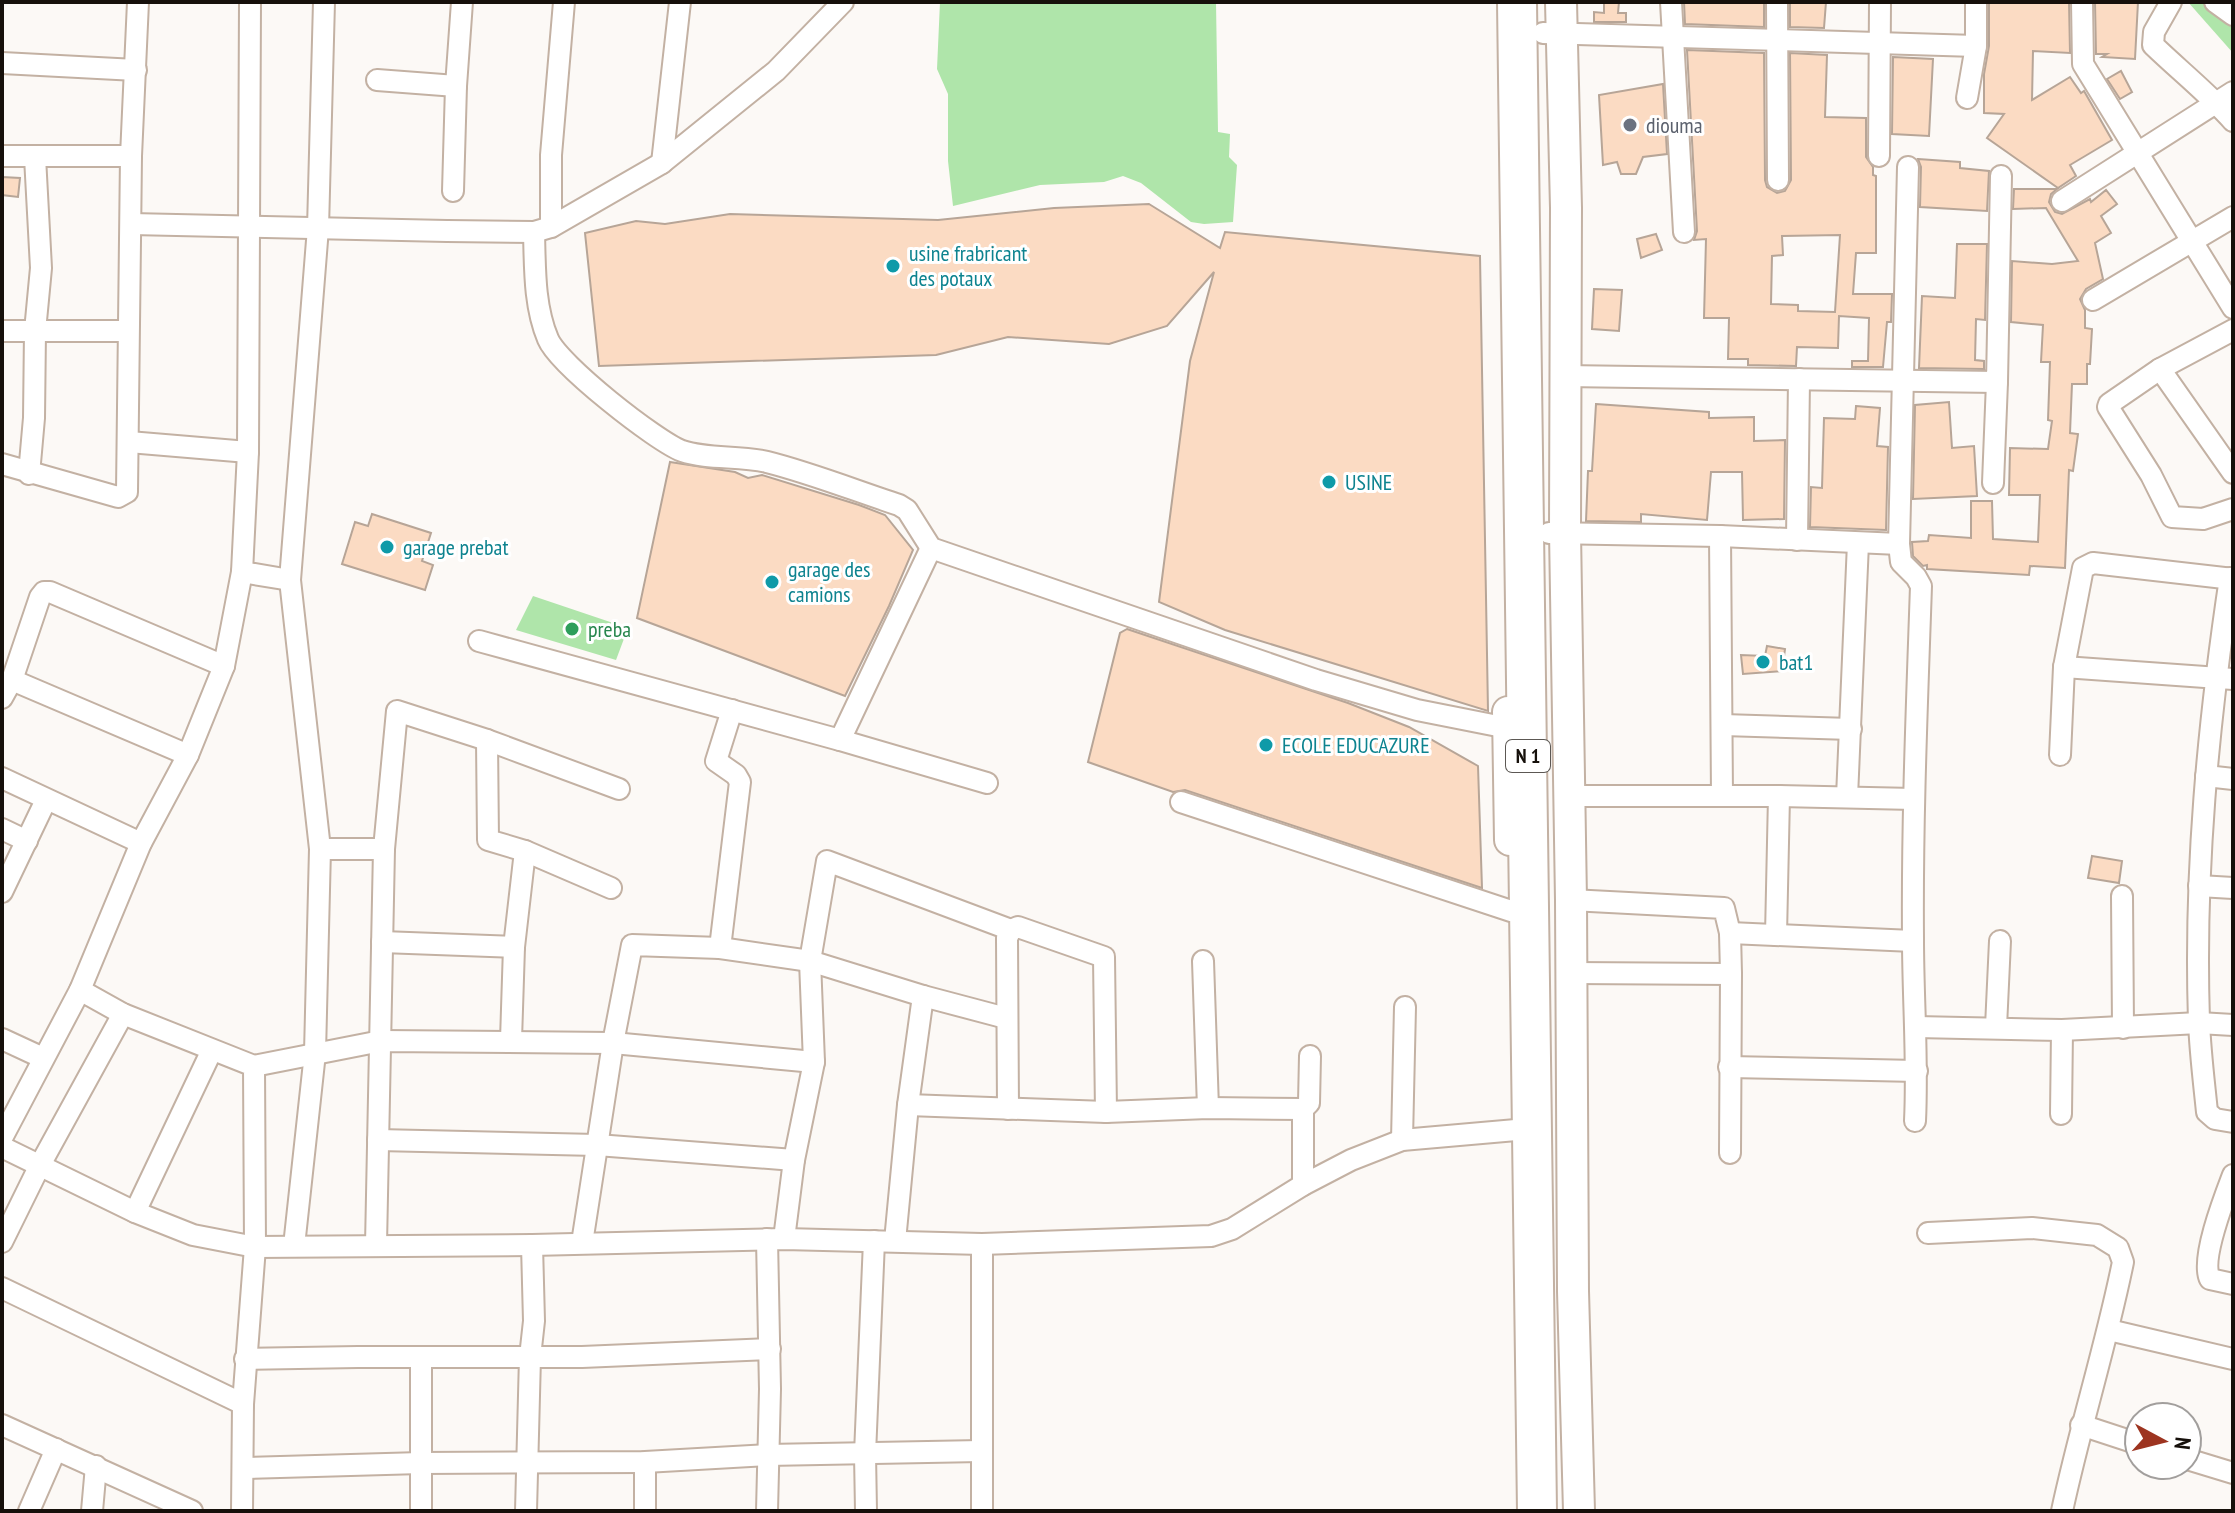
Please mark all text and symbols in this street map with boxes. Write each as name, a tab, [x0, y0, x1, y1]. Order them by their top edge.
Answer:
place label: diouma	[1646, 111, 1702, 139]
marker: diouma	[1621, 116, 1639, 134]
place label: usine frabricant des potaux	[909, 239, 1027, 292]
marker: usine frabricant des potaux	[884, 257, 902, 275]
place label: USINE	[1345, 468, 1392, 496]
marker: USINE	[1320, 473, 1338, 491]
place label: garage prebat	[403, 533, 508, 561]
marker: garage prebat	[378, 538, 396, 556]
place label: garage des camions	[788, 555, 870, 608]
marker: garage des camions	[763, 573, 781, 591]
place label: preba	[588, 615, 631, 643]
marker: preba	[563, 620, 581, 638]
place label: bat1	[1779, 648, 1813, 676]
marker: bat1	[1754, 653, 1772, 671]
place label: ECOLE EDUCAZURE	[1282, 731, 1430, 759]
marker: ECOLE EDUCAZURE	[1257, 736, 1275, 754]
road number: N 1	[1506, 740, 1550, 772]
north arrow	[2123, 1401, 2203, 1481]
text: N	[2168, 1436, 2197, 1451]

